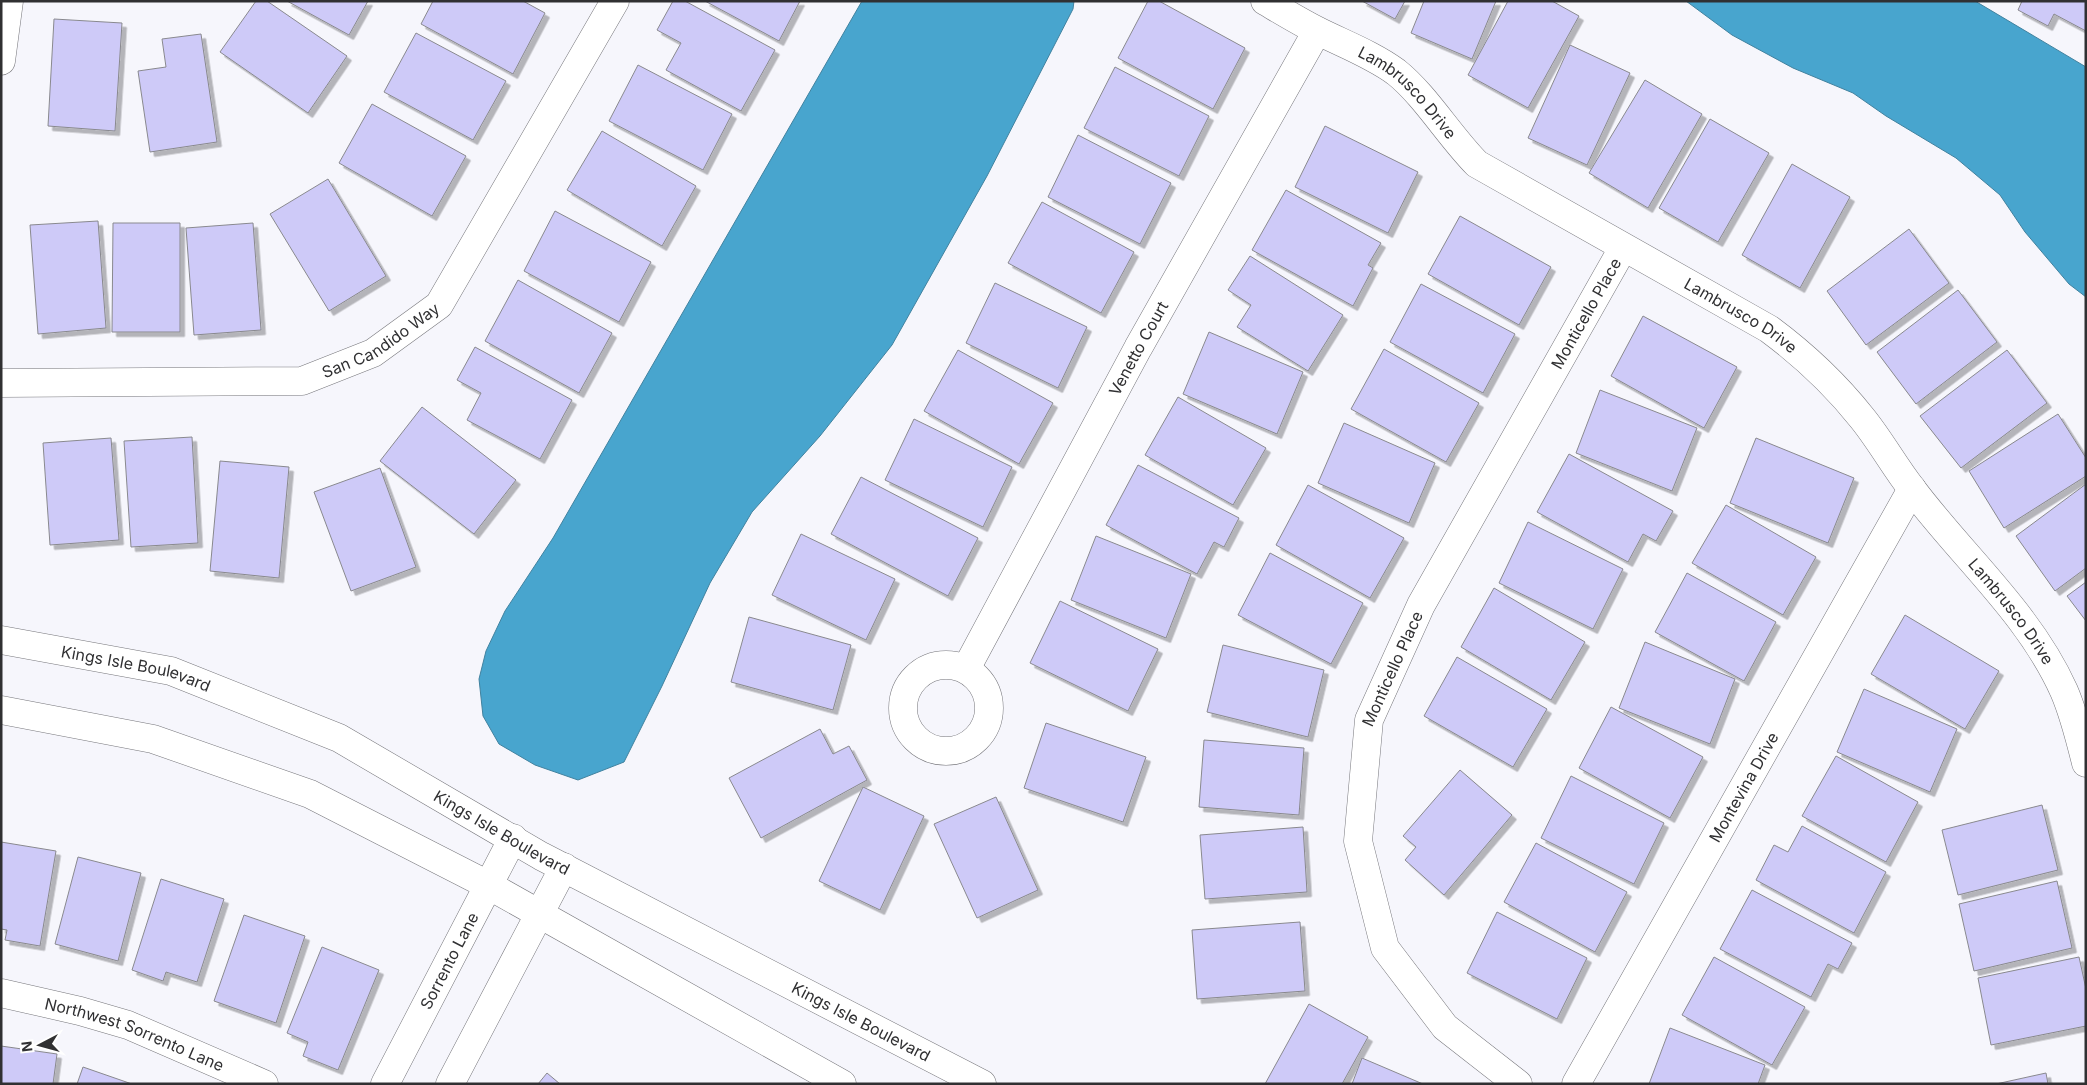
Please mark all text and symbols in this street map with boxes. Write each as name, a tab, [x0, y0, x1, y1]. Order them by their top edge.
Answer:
street label: Lambrusco Drive	[1355, 42, 1461, 143]
street label: Monticello Place	[1547, 254, 1625, 372]
street label: Lambrusco Drive	[1681, 273, 1801, 357]
street label: San Candido Way	[319, 298, 443, 382]
street label: Venetto Court	[1104, 298, 1172, 399]
street label: Lambrusco Drive	[1964, 554, 2058, 668]
street label: Monticello Place	[1357, 608, 1427, 730]
street label: Kings Isle Boulevard	[59, 641, 214, 696]
street label: Montevina Drive	[1705, 729, 1783, 846]
street label: Kings Isle Boulevard	[430, 786, 573, 879]
street label: Sorrento Lane	[416, 909, 483, 1013]
street label: Kings Isle Boulevard	[788, 977, 934, 1066]
street label: Northwest Sorrento Lane	[43, 993, 227, 1075]
north arrow	[15, 1020, 65, 1070]
text: N	[18, 1040, 36, 1053]

